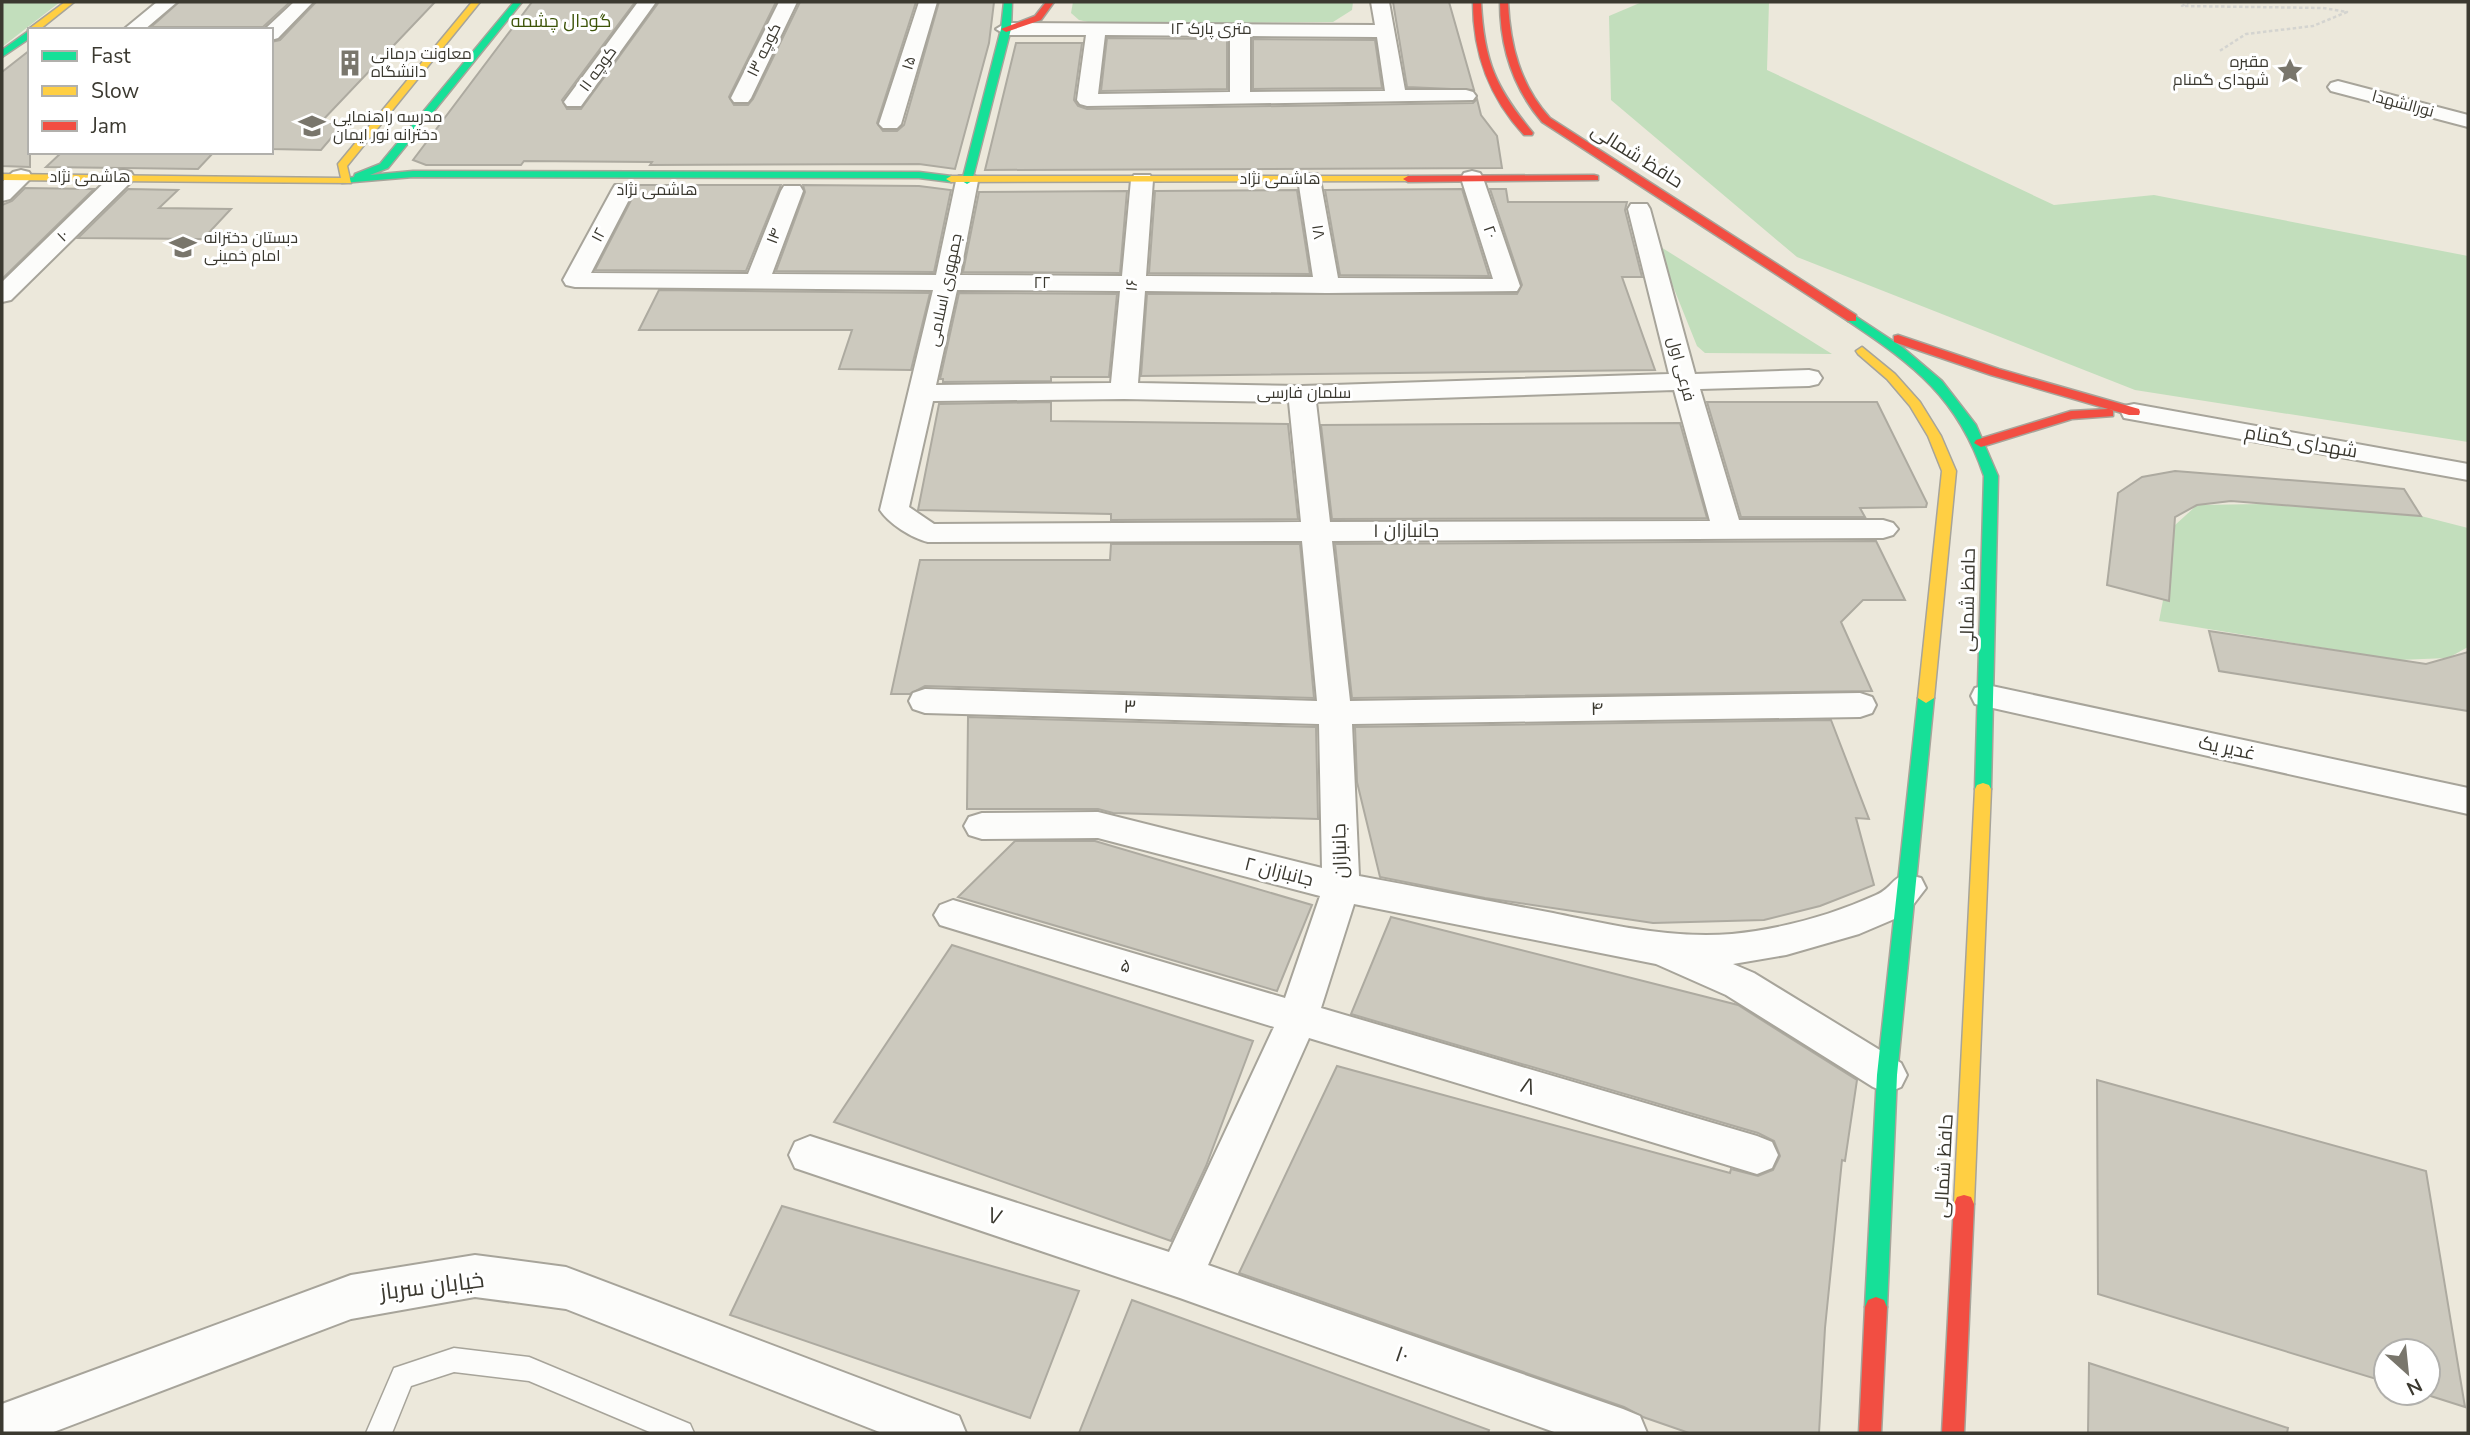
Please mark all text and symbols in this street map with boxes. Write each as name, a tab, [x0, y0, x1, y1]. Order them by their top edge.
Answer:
district label: گودال چشمه	[511, 9, 611, 33]
street label: ۱۲ متری پارک	[1170, 18, 1252, 40]
street label: کوچه ۱۳	[742, 19, 786, 81]
legend	[28, 28, 273, 154]
text: Fast	[91, 42, 131, 70]
street label: کوچه ۱۱	[574, 42, 622, 96]
place label: معاونت درمانی دانشگاه	[371, 43, 472, 83]
building icon: معاونت درمانی دانشگاه	[335, 48, 365, 78]
place label: مقبره شهدای گمنام	[2173, 51, 2269, 91]
street label: ۱۵	[896, 53, 922, 73]
place icon: مقبره شهدای گمنام	[2275, 56, 2305, 86]
text: Slow	[91, 77, 140, 105]
street label: نورالشهدا	[2369, 85, 2437, 123]
place label: مدرسه راهنمایی دخترانه نور ایمان	[333, 106, 443, 146]
school or university icon: مدرسه راهنمایی دخترانه نور ایمان	[297, 111, 327, 141]
text: Jam	[90, 112, 127, 140]
street label: حافظ شمالی	[1586, 117, 1688, 195]
street label: هاشمی نژاد	[50, 166, 130, 188]
street label: هاشمی نژاد	[1240, 168, 1320, 190]
street label: هاشمی نژاد	[617, 179, 697, 201]
street label: ۱۸	[1306, 223, 1330, 241]
street label: ۲۰	[1478, 223, 1502, 241]
street label: ۱۲	[586, 224, 612, 246]
street label: ۱۰	[52, 225, 74, 247]
street label: ۱۴	[761, 225, 787, 247]
place label: دبستان دخترانه امام خمینی	[204, 227, 298, 267]
school or university icon: دبستان دخترانه امام خمینی	[168, 232, 198, 262]
street label: جمهوری اسلامی	[922, 232, 968, 348]
street label: ۲۲	[1034, 272, 1050, 294]
street label: ۱۶	[1120, 278, 1144, 292]
street label: فرعی اول	[1662, 334, 1700, 404]
street label: سلمان فارسی	[1257, 382, 1351, 404]
street label: شهدای گمنام	[2243, 419, 2359, 465]
street label: جانبازان ۱	[1373, 518, 1439, 544]
street label: حافظ شمالی	[1954, 548, 1982, 652]
street label: ۳	[1123, 694, 1137, 720]
street label: ۴	[1590, 696, 1604, 722]
street label: غدیر یک	[2196, 729, 2258, 767]
street label: جانبازان	[1326, 823, 1354, 879]
street label: جانبازان ۲	[1242, 851, 1316, 893]
street label: ۵	[1117, 952, 1135, 980]
street label: ۸	[1517, 1069, 1539, 1103]
street label: حافظ شمالی	[1928, 1113, 1960, 1219]
street label: ۷	[983, 1199, 1007, 1233]
street label: خیابان سرباز	[376, 1264, 486, 1308]
north arrow	[2372, 1337, 2442, 1407]
street label: ۱۰	[1391, 1338, 1413, 1372]
text: N	[2402, 1371, 2427, 1401]

